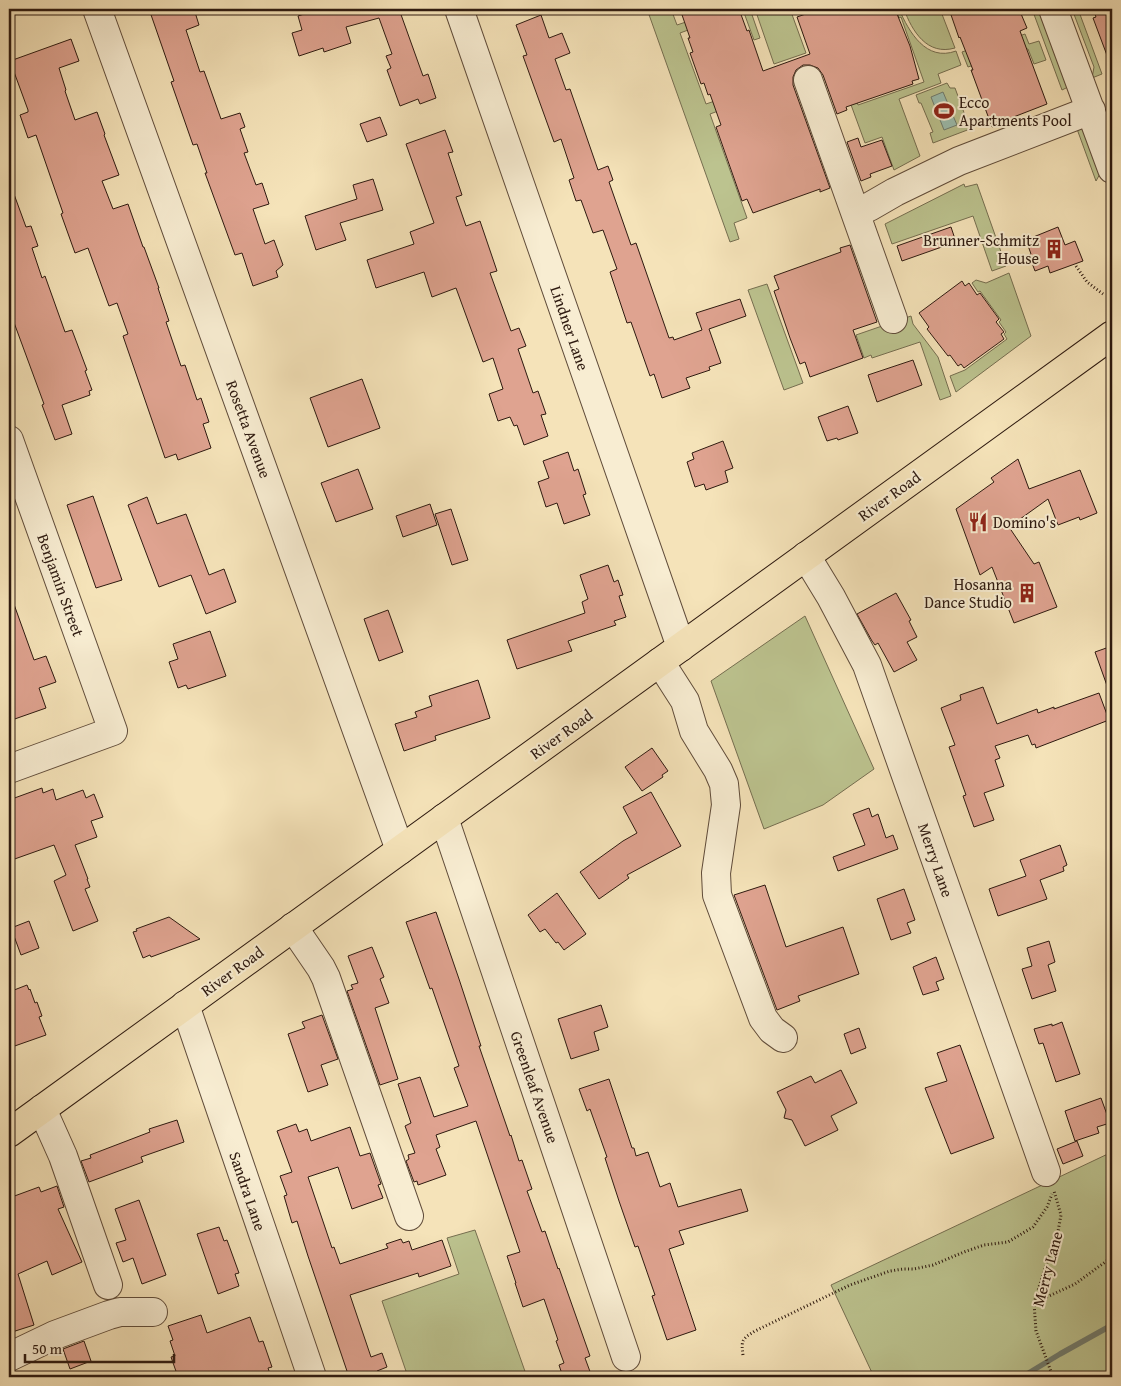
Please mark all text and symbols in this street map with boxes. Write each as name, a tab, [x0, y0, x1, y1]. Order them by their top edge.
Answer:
place label: Ecco Apartments Pool	[959, 90, 1072, 132]
sports icon: Ecco Apartments Pool	[933, 100, 955, 122]
place label: Brunner-Schmitz House	[923, 228, 1039, 270]
building icon: Brunner-Schmitz House	[1043, 238, 1065, 260]
street label: Lindner Lane	[544, 282, 596, 374]
street label: Rosetta Avenue	[220, 377, 278, 481]
street label: River Road	[853, 465, 926, 527]
place label: Domino's	[993, 510, 1056, 534]
restaurant icon: Domino's	[967, 511, 989, 533]
street label: Benjamin Street	[31, 530, 91, 640]
place label: Hosanna Dance Studio	[924, 572, 1012, 614]
building icon: Hosanna Dance Studio	[1016, 582, 1038, 604]
street label: River Road	[525, 703, 598, 765]
street label: Merry Lane	[912, 820, 960, 900]
street label: River Road	[196, 940, 269, 1002]
street label: Greenleaf Avenue	[505, 1028, 565, 1146]
street label: Sandra Lane	[223, 1148, 273, 1234]
street label: Merry Lane	[1025, 1229, 1069, 1309]
scale bar	[25, 1331, 174, 1363]
text: 50 m	[32, 1338, 63, 1359]

